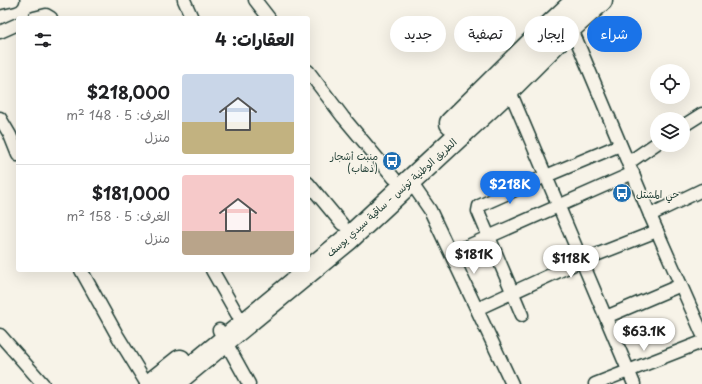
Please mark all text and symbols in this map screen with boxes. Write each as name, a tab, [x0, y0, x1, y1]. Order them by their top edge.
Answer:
chip: جديد	[390, 16, 446, 52]
chip: تصفية	[454, 16, 516, 52]
chip: إيجار	[524, 16, 579, 52]
chip: شراء	[587, 16, 642, 52]
text: العقارات: 4	[215, 26, 294, 52]
icon: filters	[32, 29, 54, 51]
map controls	[650, 64, 690, 152]
button: locate	[650, 64, 690, 104]
text: $218,000	[87, 79, 170, 105]
icon: home	[214, 90, 262, 138]
text: الغرف: 5 · 148 m²	[66, 105, 170, 124]
button: layers	[650, 112, 690, 152]
text: منزل	[144, 127, 170, 146]
street label: الطريق الوطنية تونس - ساقية سيدي يوسف	[322, 134, 461, 261]
place label: منبت أشجار (ذهاب)	[329, 148, 378, 175]
bus stop icon: منبت أشجار (ذهاب)	[381, 150, 403, 172]
pin: $218K	[482, 171, 538, 205]
text: $218K	[489, 174, 531, 193]
text: $181,000	[92, 180, 170, 206]
bus stop icon: حي المشتل	[611, 182, 633, 204]
place label: حي المشتل	[636, 186, 679, 204]
icon: home	[214, 191, 262, 239]
text: الغرف: 5 · 158 m²	[66, 206, 170, 225]
text: منزل	[144, 228, 170, 247]
pin: $181K	[446, 241, 502, 275]
text: $181K	[455, 244, 493, 263]
pin: $118K	[543, 245, 599, 279]
text: $118K	[552, 248, 590, 267]
pin: $63.1K	[611, 318, 677, 352]
text: $63.1K	[622, 321, 666, 340]

